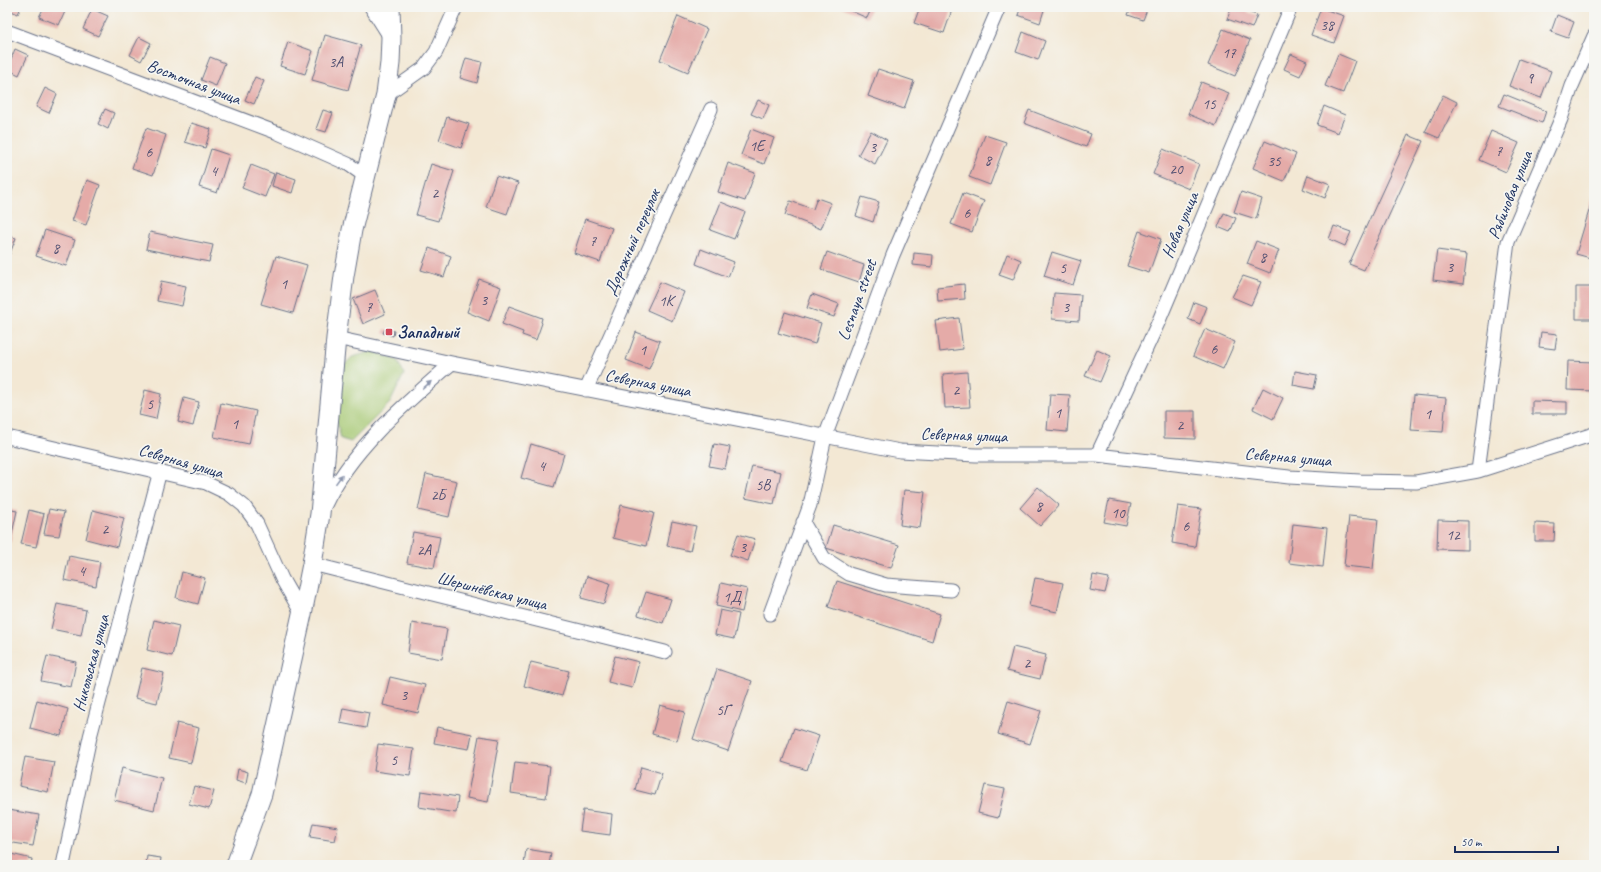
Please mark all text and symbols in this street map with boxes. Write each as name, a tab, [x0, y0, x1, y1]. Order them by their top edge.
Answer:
house number: 38	[1320, 16, 1335, 35]
house number: 17	[1222, 44, 1237, 63]
house number: 3А	[329, 53, 345, 72]
street label: Восточная улица	[144, 55, 245, 110]
house number: 9	[1527, 69, 1535, 88]
house number: 15	[1202, 95, 1217, 114]
house number: 1Е	[750, 137, 766, 156]
house number: 3	[870, 138, 878, 157]
house number: 7	[1496, 142, 1504, 161]
house number: 6	[146, 143, 154, 162]
street label: Рябиновая улица	[1483, 147, 1538, 242]
house number: 8	[985, 151, 993, 170]
house number: 35	[1267, 152, 1282, 171]
house number: 20	[1169, 160, 1184, 179]
house number: 4	[211, 162, 219, 181]
house number: 2	[432, 184, 440, 203]
street label: Дорожный переулок	[599, 184, 665, 298]
street label: Новая улица	[1157, 187, 1204, 261]
house number: 6	[964, 204, 972, 223]
house number: 7	[590, 232, 598, 251]
house number: 8	[53, 239, 61, 258]
house number: 8	[1260, 248, 1268, 267]
street label: Lesnaya street	[833, 255, 882, 343]
house number: 3	[1447, 258, 1455, 277]
house number: 5	[1060, 259, 1068, 278]
house number: 1	[281, 275, 289, 294]
house number: 3	[481, 291, 489, 310]
house number: 1К	[659, 292, 677, 311]
house number: 7	[366, 298, 374, 317]
house number: 3	[1063, 298, 1071, 317]
place label: Западный	[397, 322, 461, 343]
marker: Западный	[384, 327, 394, 337]
house number: 6	[1211, 340, 1219, 359]
house number: 1	[640, 341, 648, 360]
street label: Северная улица	[603, 364, 694, 402]
one-way arrow	[422, 380, 432, 389]
house number: 2	[953, 381, 961, 400]
house number: 5	[147, 395, 155, 414]
house number: 1	[1055, 404, 1063, 423]
house number: 1	[1425, 405, 1433, 424]
house number: 1	[232, 415, 240, 434]
house number: 2	[1177, 416, 1185, 435]
street label: Северная улица	[920, 423, 1009, 447]
street label: Северная улица	[136, 439, 227, 483]
street label: Северная улица	[1244, 443, 1334, 471]
house number: 4	[539, 457, 547, 476]
one-way arrow	[335, 474, 343, 485]
house number: 5В	[756, 476, 772, 495]
house number: 2Б	[431, 486, 448, 505]
house number: 8	[1036, 497, 1044, 516]
house number: 10	[1111, 504, 1126, 523]
house number: 6	[1183, 517, 1191, 536]
house number: 2	[102, 520, 110, 539]
house number: 12	[1446, 526, 1461, 545]
house number: 3	[740, 538, 748, 557]
house number: 2А	[417, 541, 433, 560]
house number: 4	[79, 562, 87, 581]
street label: Шершнёвская улица	[435, 567, 550, 615]
house number: 1Д	[723, 588, 742, 607]
street label: Никольская улица	[68, 611, 114, 714]
house number: 2	[1024, 654, 1032, 673]
house number: 3	[401, 686, 409, 705]
house number: 5Г	[716, 701, 733, 720]
house number: 5	[391, 751, 399, 770]
scale bar	[1455, 828, 1558, 854]
text: 50 m	[1461, 834, 1483, 850]

